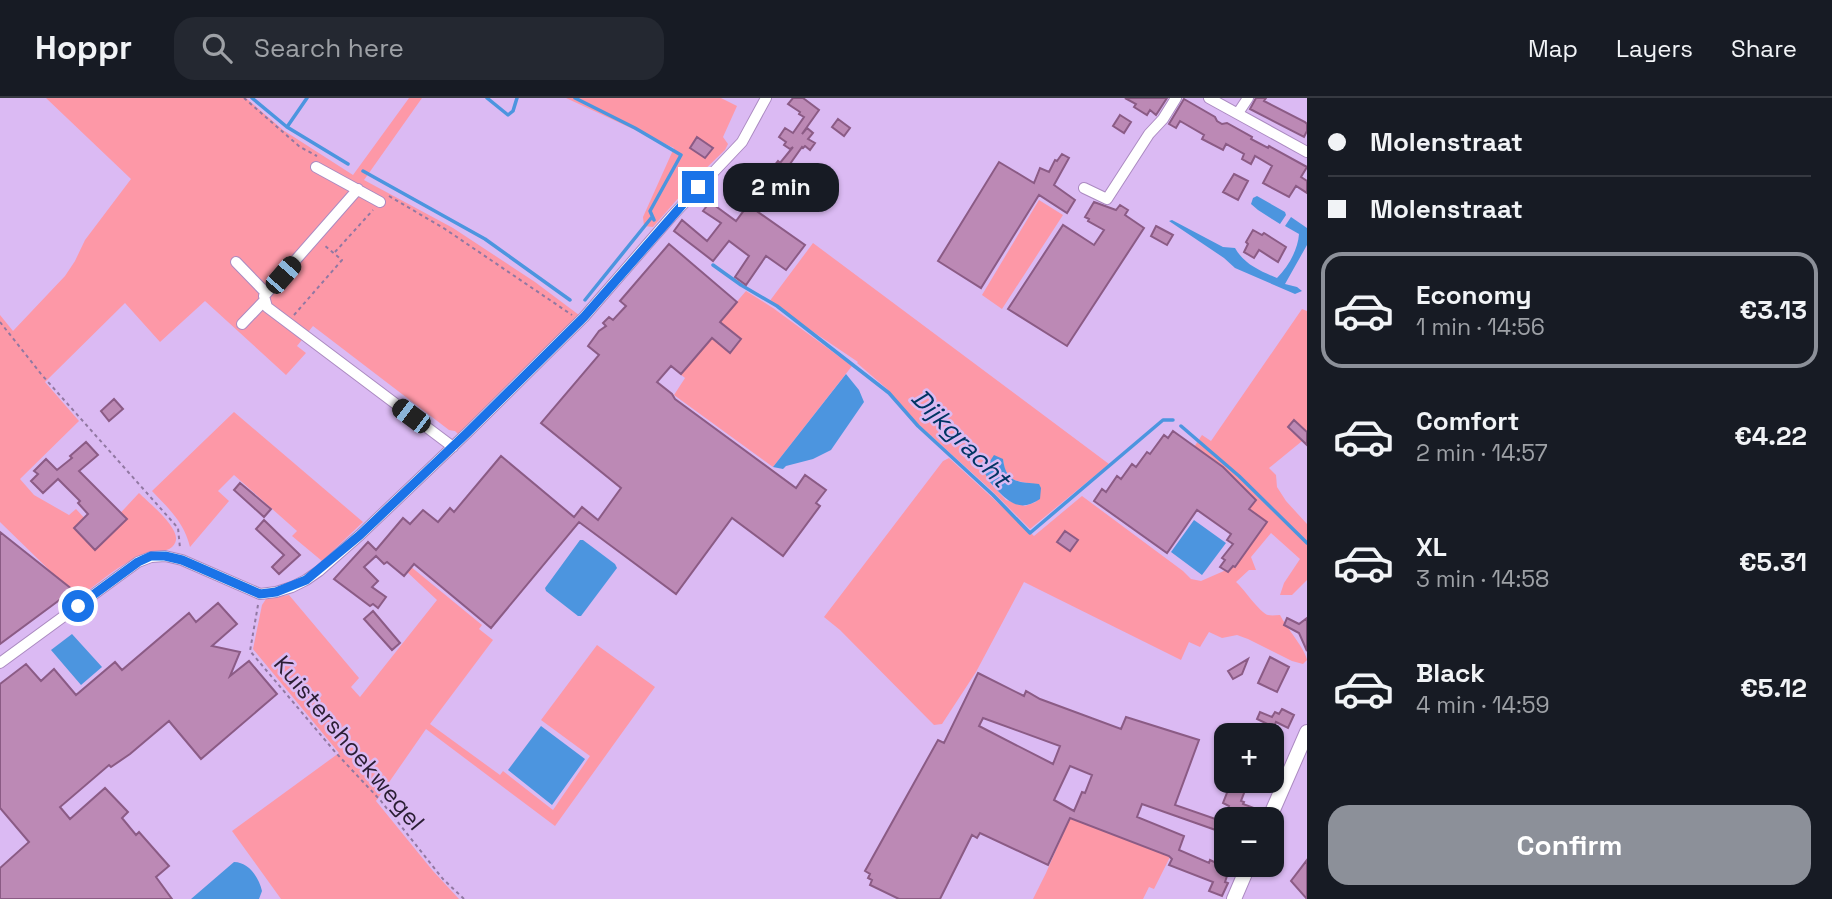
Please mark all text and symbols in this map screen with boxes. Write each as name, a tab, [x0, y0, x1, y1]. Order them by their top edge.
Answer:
search box	[174, 17, 664, 80]
text: Hoppr	[35, 27, 132, 69]
icon: search	[198, 29, 236, 67]
text: Search here	[254, 31, 404, 65]
text: Map	[1528, 33, 1578, 64]
text: Layers	[1616, 33, 1693, 64]
text: Share	[1731, 33, 1797, 64]
text: Molenstraat	[1370, 125, 1523, 159]
callout: 2 min	[722, 162, 838, 212]
route end	[682, 171, 714, 203]
text: 2 min	[751, 172, 811, 202]
text: Molenstraat	[1370, 192, 1523, 226]
car	[262, 252, 305, 298]
text: Economy	[1416, 278, 1532, 312]
icon: car	[1332, 279, 1395, 342]
text: €3.13	[1740, 293, 1807, 327]
text: 1 min · 14:56	[1416, 312, 1545, 342]
water label: Dijkgracht	[904, 381, 1019, 496]
car	[388, 395, 435, 437]
text: Comfort	[1416, 404, 1519, 438]
icon: car	[1332, 405, 1395, 468]
text: €4.22	[1734, 419, 1807, 453]
text: 2 min · 14:57	[1416, 438, 1548, 468]
text: XL	[1416, 530, 1447, 564]
icon: car	[1332, 531, 1395, 594]
text: €5.31	[1739, 545, 1807, 579]
text: 3 min · 14:58	[1416, 564, 1549, 594]
route start	[62, 590, 94, 622]
street label: Kuistershoekwegel	[267, 649, 432, 837]
text: Black	[1416, 656, 1485, 690]
icon: car	[1332, 657, 1395, 720]
text: €5.12	[1740, 671, 1807, 705]
text: 4 min · 14:59	[1416, 690, 1550, 720]
map controls	[1214, 723, 1284, 877]
button: +	[1214, 723, 1284, 793]
button: Confirm	[1328, 805, 1811, 885]
button: −	[1214, 807, 1284, 877]

